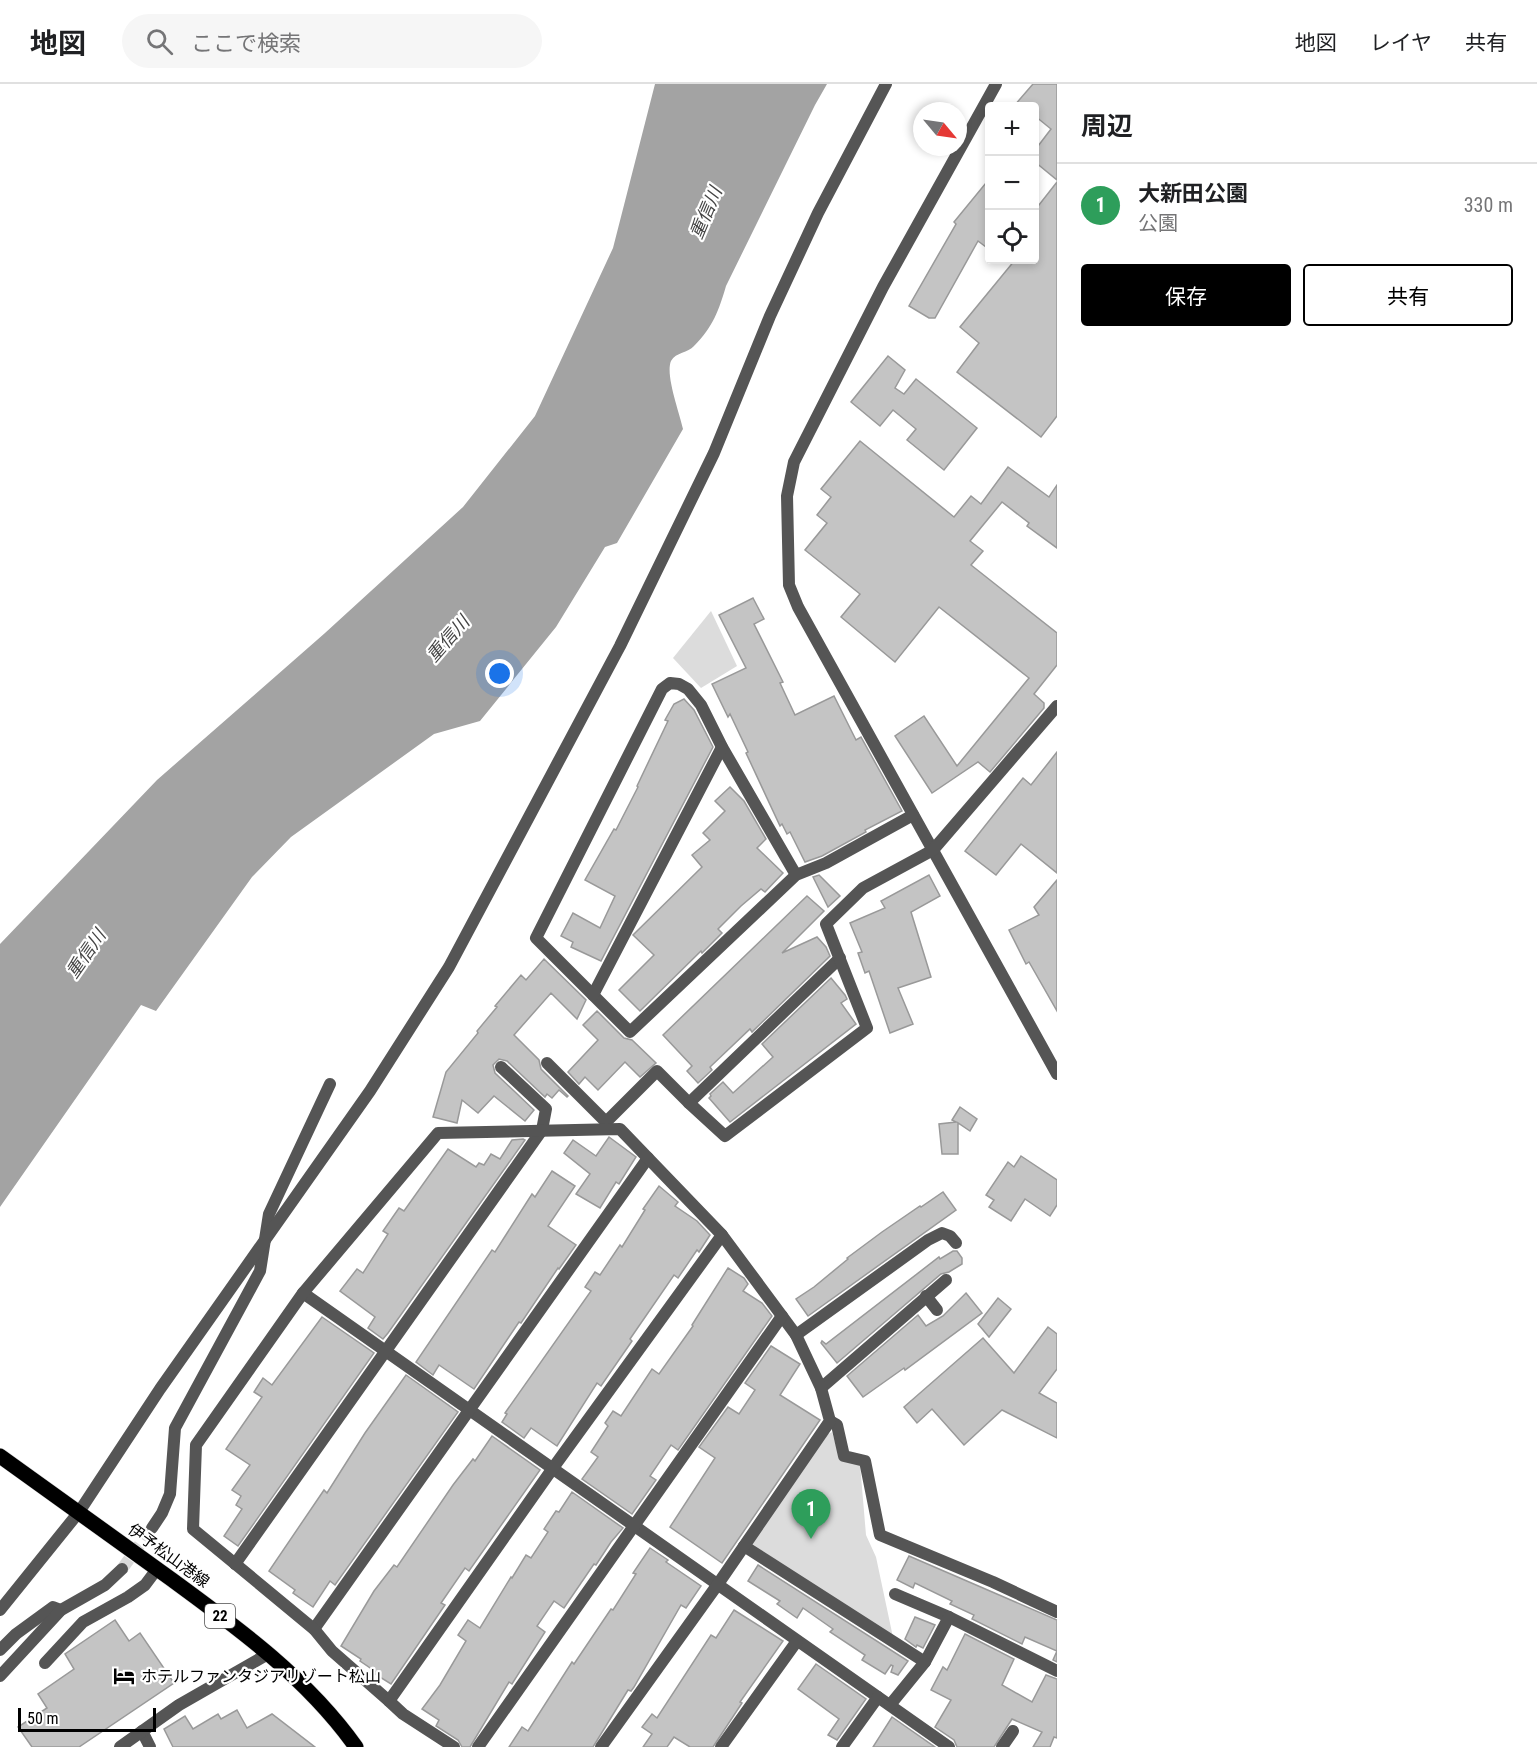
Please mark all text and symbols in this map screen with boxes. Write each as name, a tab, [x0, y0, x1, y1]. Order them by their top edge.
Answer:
search box	[122, 14, 542, 68]
icon: search	[143, 25, 176, 58]
text: 地図	[30, 27, 86, 60]
text: ここで検索	[191, 31, 301, 56]
text: 地図	[1295, 31, 1337, 55]
text: レイヤ	[1370, 31, 1432, 55]
text: 共有	[1465, 31, 1507, 55]
north arrow	[913, 102, 967, 156]
map controls	[985, 102, 1039, 264]
button: +	[985, 102, 1039, 156]
text: 周辺	[1081, 111, 1133, 141]
button: −	[985, 156, 1039, 210]
text: 大新田公園	[1138, 181, 1248, 206]
water label: 重信川	[685, 182, 727, 242]
text: 1	[1095, 193, 1106, 217]
text: 330 m	[1464, 193, 1513, 217]
button: locate	[985, 210, 1039, 264]
text: 公園	[1138, 211, 1178, 235]
button: 保存	[1081, 264, 1291, 326]
button: 共有	[1303, 264, 1513, 326]
water label: 重信川	[422, 610, 475, 666]
your location	[485, 659, 514, 688]
water label: 重信川	[62, 924, 111, 982]
pin: 1	[792, 1490, 830, 1539]
street label: 伊予松山港線	[124, 1520, 213, 1591]
road number: 22	[205, 1604, 235, 1628]
hotel icon: ホテルファンタジアリゾート松山	[112, 1664, 136, 1688]
place label: ホテルファンタジアリゾート松山	[141, 1667, 381, 1686]
scale bar	[18, 1705, 156, 1732]
text: 50 m	[27, 1709, 59, 1728]

